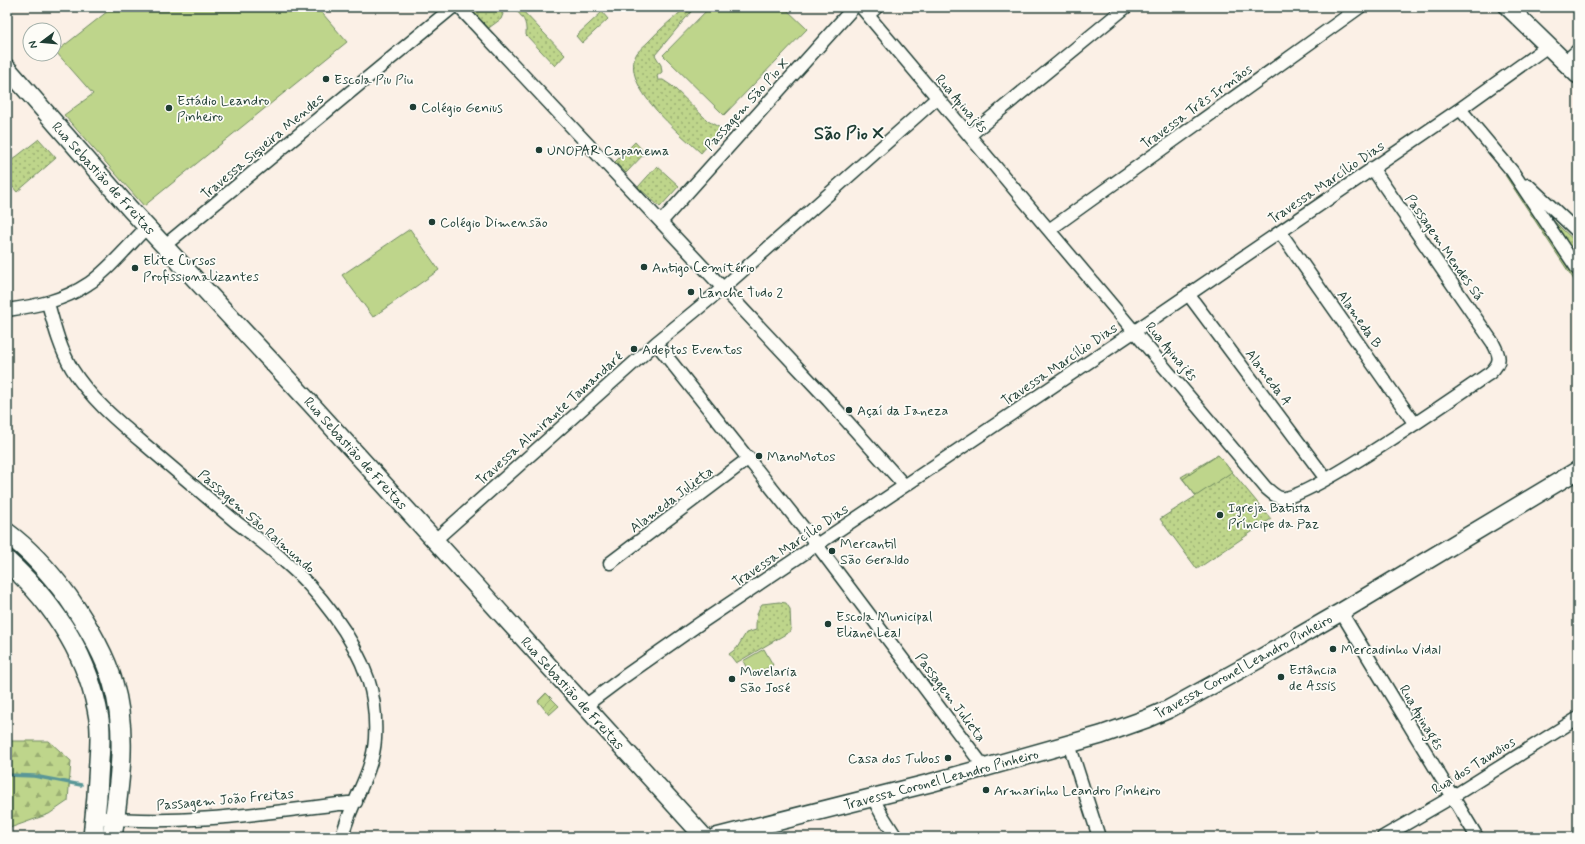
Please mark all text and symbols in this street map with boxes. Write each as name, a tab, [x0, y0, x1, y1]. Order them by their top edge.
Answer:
north arrow	[22, 22, 62, 62]
text: N	[26, 39, 41, 50]
street label: Passagem São Pio X	[701, 55, 793, 155]
street label: Travessa Três Irmãos	[1137, 60, 1256, 153]
place label: Escola Piu Piu	[334, 71, 413, 89]
street label: Rua Apinajés	[930, 71, 992, 137]
marker: Escola Piu Piu	[321, 74, 331, 84]
street label: Travessa Siqueira Mendes	[197, 90, 328, 204]
place label: Estádio Leandro Pinheiro	[177, 92, 269, 126]
place label: Colégio Genius	[421, 99, 503, 117]
marker: Colégio Genius	[408, 102, 418, 112]
marker: Estádio Leandro Pinheiro	[164, 103, 174, 113]
street label: Rua Sebastião de Freitas	[48, 118, 159, 239]
district label: São Pio X	[814, 122, 885, 146]
street label: Travessa Marcílio Dias	[1265, 137, 1388, 228]
place label: UNOPAR Capanema	[547, 142, 669, 160]
marker: UNOPAR Capanema	[534, 145, 544, 155]
street label: Passagem Mendes Sá	[1401, 191, 1488, 304]
place label: Colégio Dimensão	[440, 214, 548, 232]
marker: Colégio Dimensão	[427, 217, 437, 227]
place label: Elite Cursos Profissionalizantes	[143, 252, 259, 286]
place label: Antigo Cemitério	[652, 259, 755, 277]
marker: Antigo Cemitério	[639, 262, 649, 272]
marker: Elite Cursos Profissionalizantes	[130, 263, 140, 273]
place label: Lanche Tudo 2	[699, 284, 783, 302]
marker: Lanche Tudo 2	[686, 287, 696, 297]
street label: Alameda B	[1333, 287, 1386, 352]
street label: Rua Apinajés	[1140, 318, 1201, 386]
street label: Travessa Marcílio Dias	[998, 319, 1121, 410]
place label: Adeptos Eventos	[642, 341, 742, 359]
marker: Adeptos Eventos	[629, 344, 639, 354]
street label: Alameda A	[1241, 346, 1296, 410]
street label: Travessa Almirante Tamandaré	[472, 348, 627, 490]
street label: Rua Sebastião de Freitas	[300, 393, 411, 514]
place label: Açaí da Ianeza	[857, 402, 949, 420]
marker: Açaí da Ianeza	[844, 405, 854, 415]
place label: ManoMotos	[767, 448, 836, 466]
marker: ManoMotos	[754, 451, 764, 461]
street label: Alameda Julieta	[626, 462, 717, 537]
street label: Passagem São Raimundo	[194, 466, 319, 578]
place label: Igreja Batista Príncipe da Paz	[1228, 499, 1319, 533]
street label: Travessa Marcílio Dias	[729, 500, 852, 591]
marker: Igreja Batista Príncipe da Paz	[1215, 510, 1225, 520]
place label: Mercantil São Geraldo	[840, 535, 909, 569]
marker: Mercantil São Geraldo	[827, 546, 837, 556]
place label: Escola Municipal Eliane Leal	[836, 608, 932, 642]
street label: Travessa Coronel Leandro Pinheiro	[1151, 610, 1336, 723]
marker: Escola Municipal Eliane Leal	[823, 619, 833, 629]
street label: Rua Sebastião de Freitas	[517, 633, 628, 754]
place label: Mercadinho Vidal	[1341, 641, 1441, 659]
marker: Mercadinho Vidal	[1328, 644, 1338, 654]
street label: Passagem Julieta	[911, 650, 990, 746]
place label: Estância de Assis	[1289, 661, 1337, 695]
place label: Movelaria São José	[740, 663, 797, 697]
marker: Estância de Assis	[1276, 672, 1286, 682]
marker: Movelaria São José	[727, 674, 737, 684]
street label: Rua Apinagés	[1393, 682, 1448, 754]
street label: Rua dos Tamôios	[1428, 733, 1519, 799]
street label: Travessa Coronel Leandro Pinheiro	[842, 745, 1041, 815]
place label: Casa dos Tubos	[848, 750, 940, 768]
marker: Casa dos Tubos	[943, 753, 953, 763]
place label: Armarinho Leandro Pinheiro	[994, 782, 1161, 800]
street label: Passagem João Freitas	[156, 785, 295, 815]
marker: Armarinho Leandro Pinheiro	[981, 785, 991, 795]

